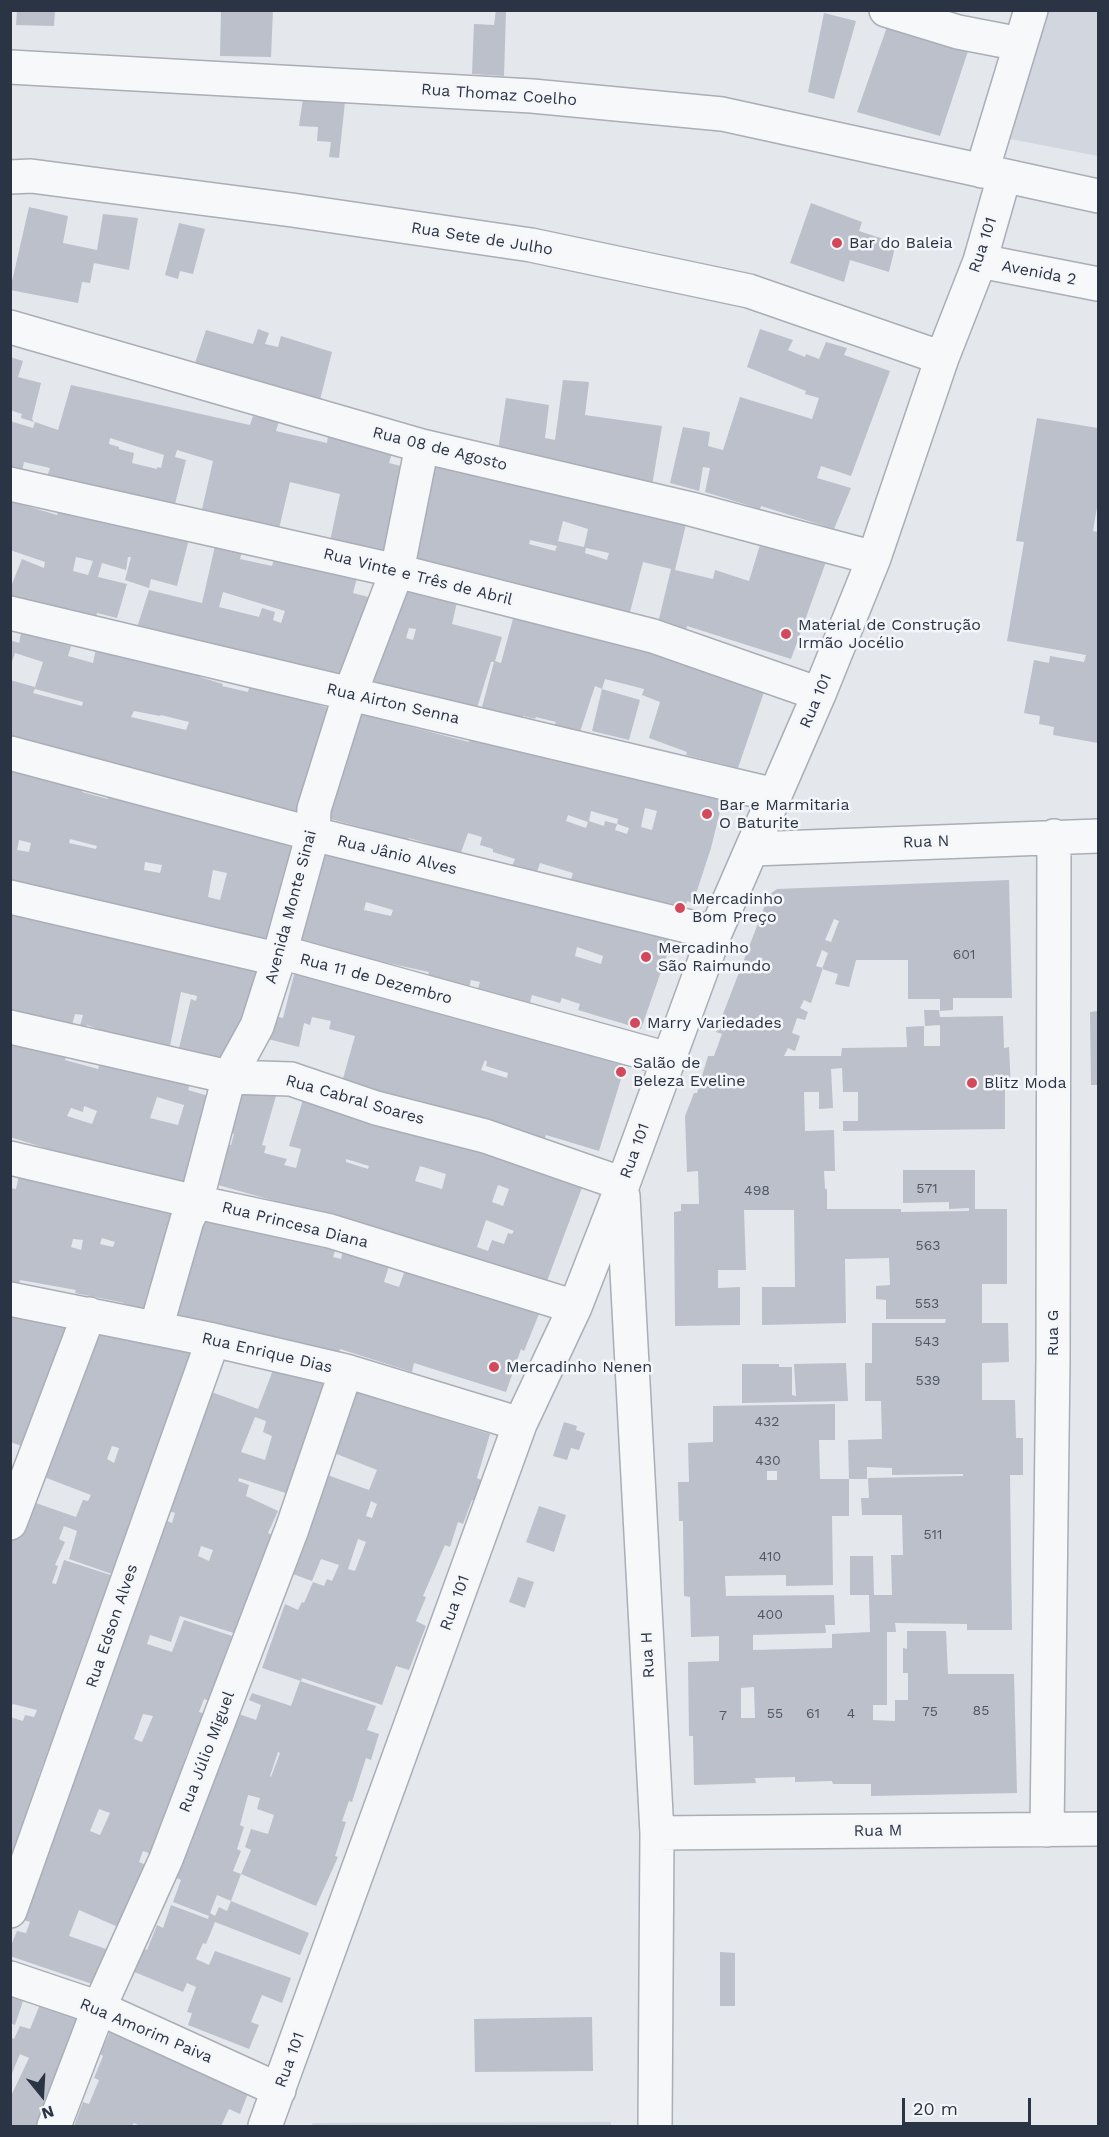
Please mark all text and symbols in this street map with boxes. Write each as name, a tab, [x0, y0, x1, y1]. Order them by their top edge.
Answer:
street label: Rua Thomaz Coelho	[420, 80, 578, 110]
street label: Rua 101	[965, 215, 1001, 275]
street label: Rua Sete de Julho	[410, 218, 554, 260]
place label: Bar do Baleia	[849, 233, 953, 253]
marker: Bar do Baleia	[830, 236, 844, 250]
street label: Avenida 2	[1000, 256, 1078, 290]
street label: Rua 08 de Agosto	[371, 423, 509, 475]
street label: Rua Vinte e Três de Abril	[321, 544, 515, 610]
place label: Material de Construção Irmão Jocélio	[798, 615, 981, 653]
marker: Material de Construção Irmão Jocélio	[779, 627, 793, 641]
street label: Rua 101	[796, 671, 836, 731]
street label: Rua Airton Senna	[325, 679, 461, 729]
place label: Bar e Marmitaria O Baturite	[719, 795, 849, 833]
marker: Bar e Marmitaria O Baturite	[700, 807, 714, 821]
street label: Avenida Monte Sinai	[261, 828, 321, 986]
street label: Rua Jânio Alves	[335, 831, 459, 879]
street label: Rua N	[902, 832, 950, 852]
place label: Mercadinho Bom Preço	[692, 889, 783, 927]
marker: Mercadinho Bom Preço	[673, 901, 687, 915]
place label: Mercadinho São Raimundo	[658, 938, 771, 976]
house number: 601	[953, 947, 975, 963]
street label: Rua 11 de Dezembro	[298, 949, 454, 1009]
marker: Mercadinho São Raimundo	[639, 950, 653, 964]
place label: Marry Variedades	[647, 1013, 782, 1033]
marker: Marry Variedades	[628, 1016, 642, 1030]
place label: Salão de Beleza Eveline	[633, 1053, 745, 1091]
marker: Salão de Beleza Eveline	[614, 1065, 628, 1079]
street label: Rua Cabral Soares	[283, 1071, 427, 1129]
place label: Blitz Moda	[984, 1073, 1067, 1093]
marker: Blitz Moda	[965, 1076, 979, 1090]
street label: Rua 101	[616, 1121, 654, 1181]
house number: 571	[916, 1181, 938, 1197]
house number: 498	[744, 1183, 770, 1199]
street label: Rua Princesa Diana	[220, 1198, 370, 1252]
house number: 563	[916, 1238, 940, 1254]
house number: 553	[915, 1296, 939, 1312]
street label: Rua G	[1043, 1310, 1063, 1356]
street label: Rua Enrique Dias	[200, 1329, 334, 1377]
house number: 543	[915, 1334, 939, 1350]
place label: Mercadinho Nenen	[506, 1357, 652, 1377]
marker: Mercadinho Nenen	[487, 1360, 501, 1374]
house number: 539	[916, 1373, 940, 1389]
house number: 432	[755, 1414, 779, 1430]
house number: 430	[755, 1453, 781, 1469]
house number: 511	[923, 1527, 943, 1543]
house number: 410	[759, 1549, 781, 1565]
street label: Rua Edson Alves	[82, 1562, 142, 1690]
street label: Rua 101	[436, 1573, 474, 1633]
house number: 400	[757, 1607, 783, 1623]
street label: Rua H	[637, 1631, 659, 1679]
street label: Rua Júlio Miguel	[175, 1689, 239, 1815]
house number: 85	[973, 1703, 989, 1719]
house number: 75	[922, 1704, 938, 1720]
house number: 55	[767, 1706, 783, 1722]
house number: 61	[806, 1706, 820, 1722]
house number: 4	[847, 1706, 855, 1722]
house number: 7	[719, 1708, 727, 1724]
street label: Rua M	[854, 1821, 902, 1841]
street label: Rua Amorim Paiva	[77, 1994, 215, 2068]
street label: Rua 101	[271, 2030, 309, 2090]
north arrow	[12, 2065, 72, 2125]
scale bar	[905, 2086, 1034, 2124]
text: 20 m	[913, 2098, 958, 2119]
text: N	[39, 2102, 56, 2123]

